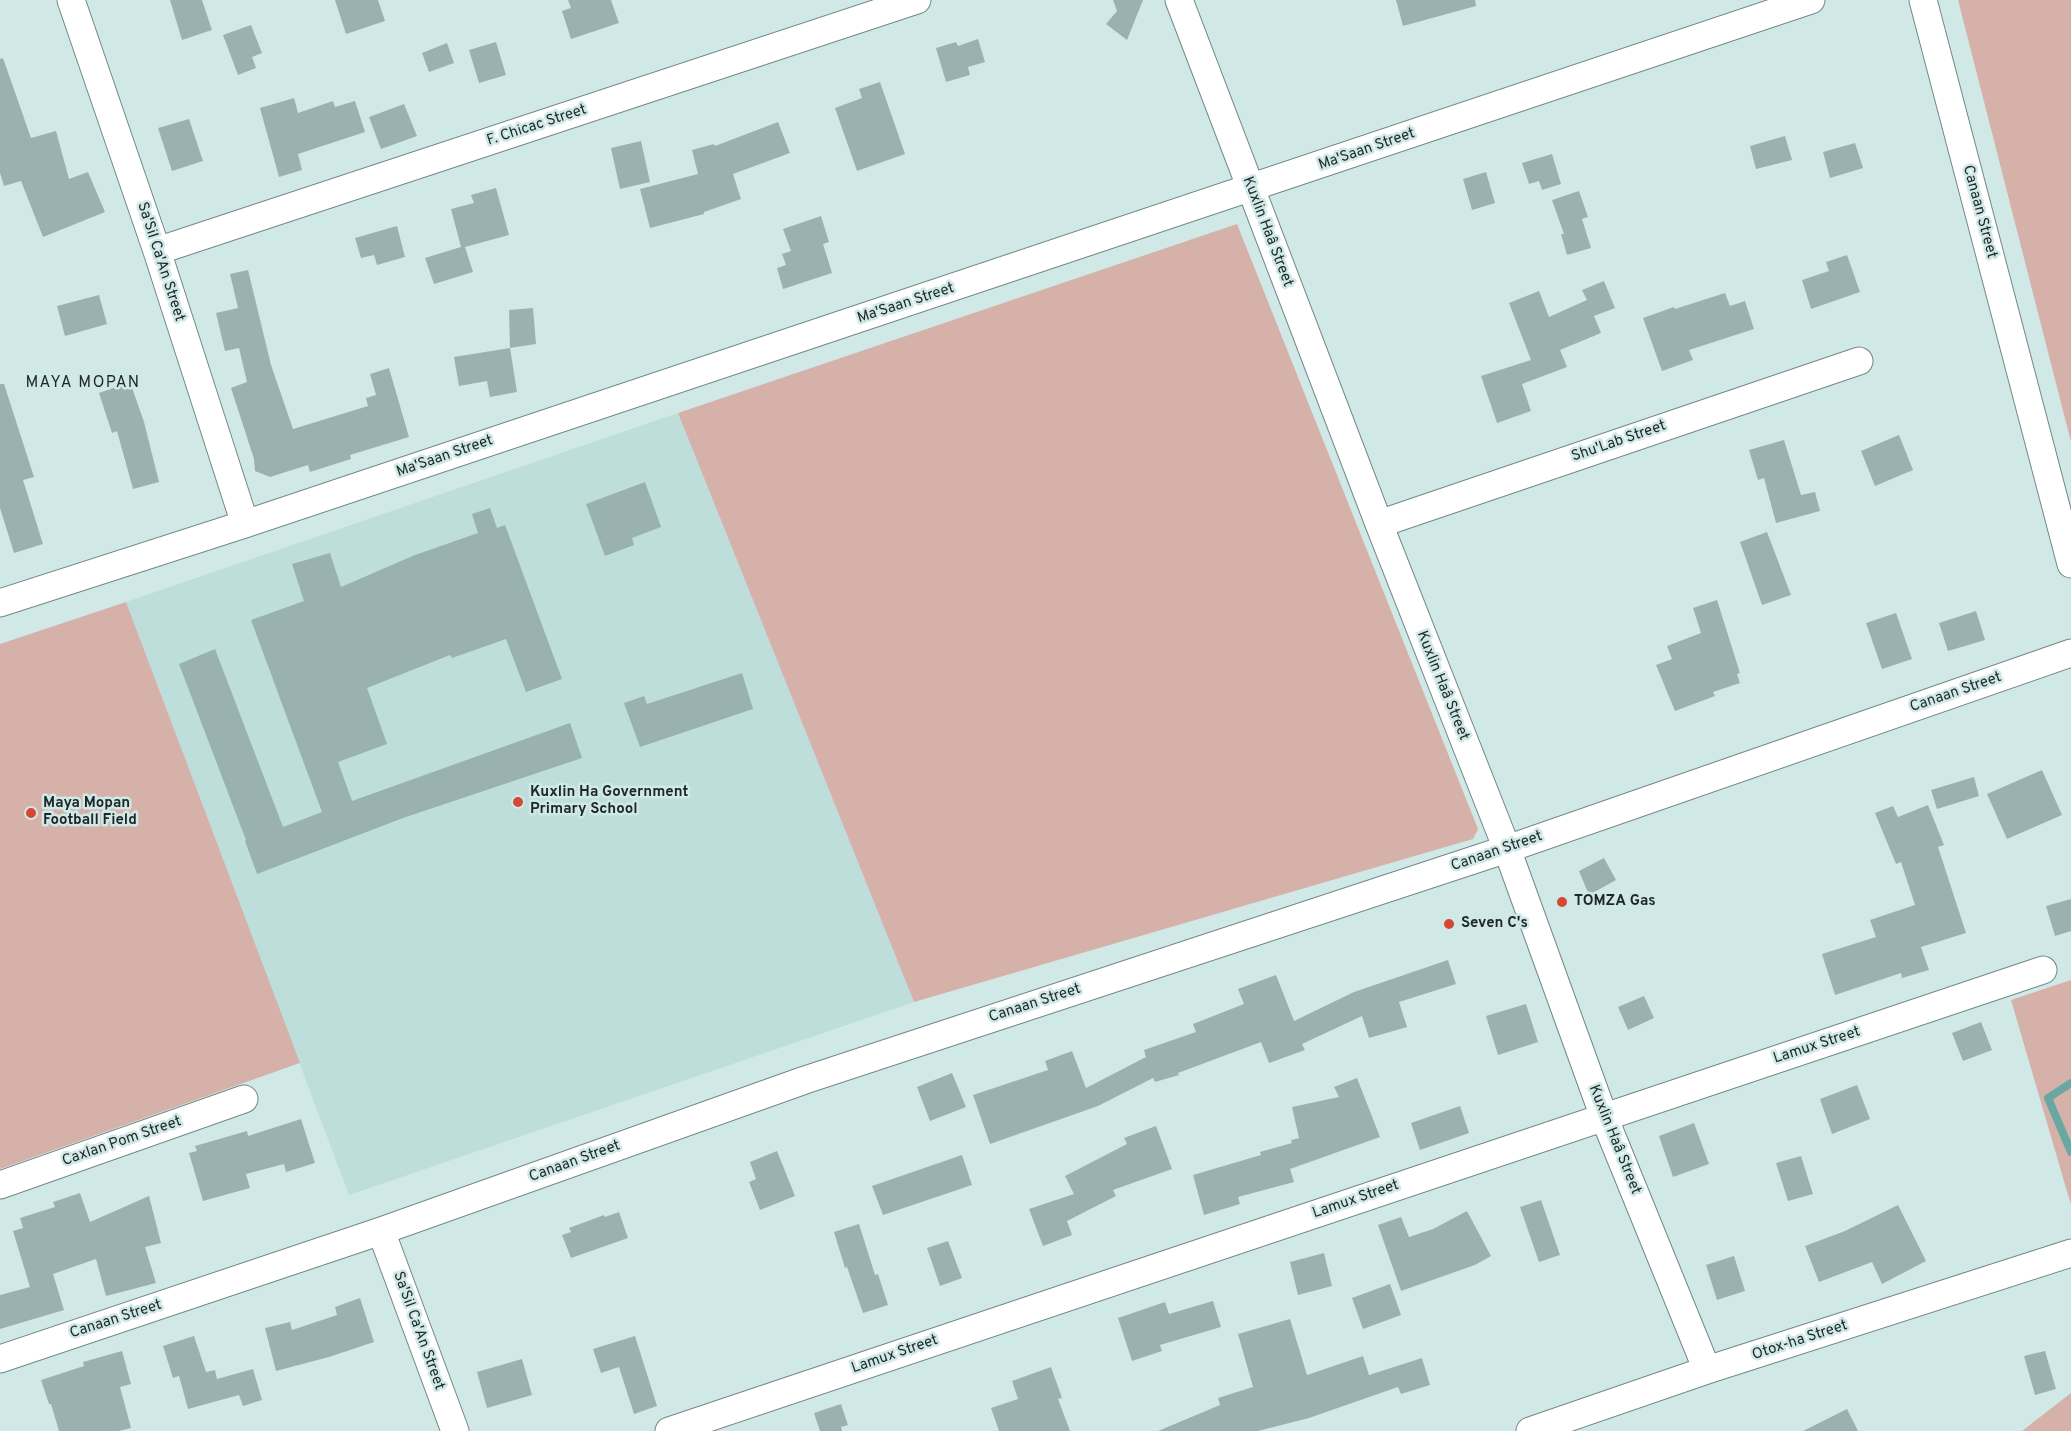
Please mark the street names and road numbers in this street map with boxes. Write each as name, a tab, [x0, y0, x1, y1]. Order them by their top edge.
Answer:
street label: F. Chicac Street	[485, 101, 589, 151]
street label: Ma'Saan Street	[1316, 125, 1418, 175]
street label: Canaan Street	[1958, 163, 2000, 261]
street label: Kuxlin Haâ Street	[1238, 174, 1296, 290]
street label: Sa'Sil Ca'An Street	[132, 200, 188, 324]
street label: Ma'Saan Street	[855, 280, 957, 328]
street label: Shu'Lab Street	[1569, 417, 1669, 467]
street label: Ma'Saan Street	[394, 432, 496, 482]
street label: Kuxlin Haâ Street	[1412, 629, 1472, 743]
street label: Canaan Street	[1908, 669, 2004, 717]
street label: Canaan Street	[1449, 828, 1545, 876]
street label: Canaan Street	[987, 981, 1083, 1027]
street label: Lamux Street	[1771, 1023, 1863, 1069]
street label: Kuxlin Haâ Street	[1584, 1083, 1644, 1197]
street label: Caxlan Pom Street	[60, 1113, 184, 1171]
street label: Canaan Street	[527, 1137, 623, 1187]
street label: Lamux Street	[1310, 1177, 1402, 1223]
street label: Sa'Sil Ca'An Street	[388, 1269, 448, 1393]
street label: Canaan Street	[68, 1297, 164, 1343]
street label: Otox-ha Street	[1750, 1317, 1850, 1365]
street label: Lamux Street	[849, 1332, 941, 1378]

